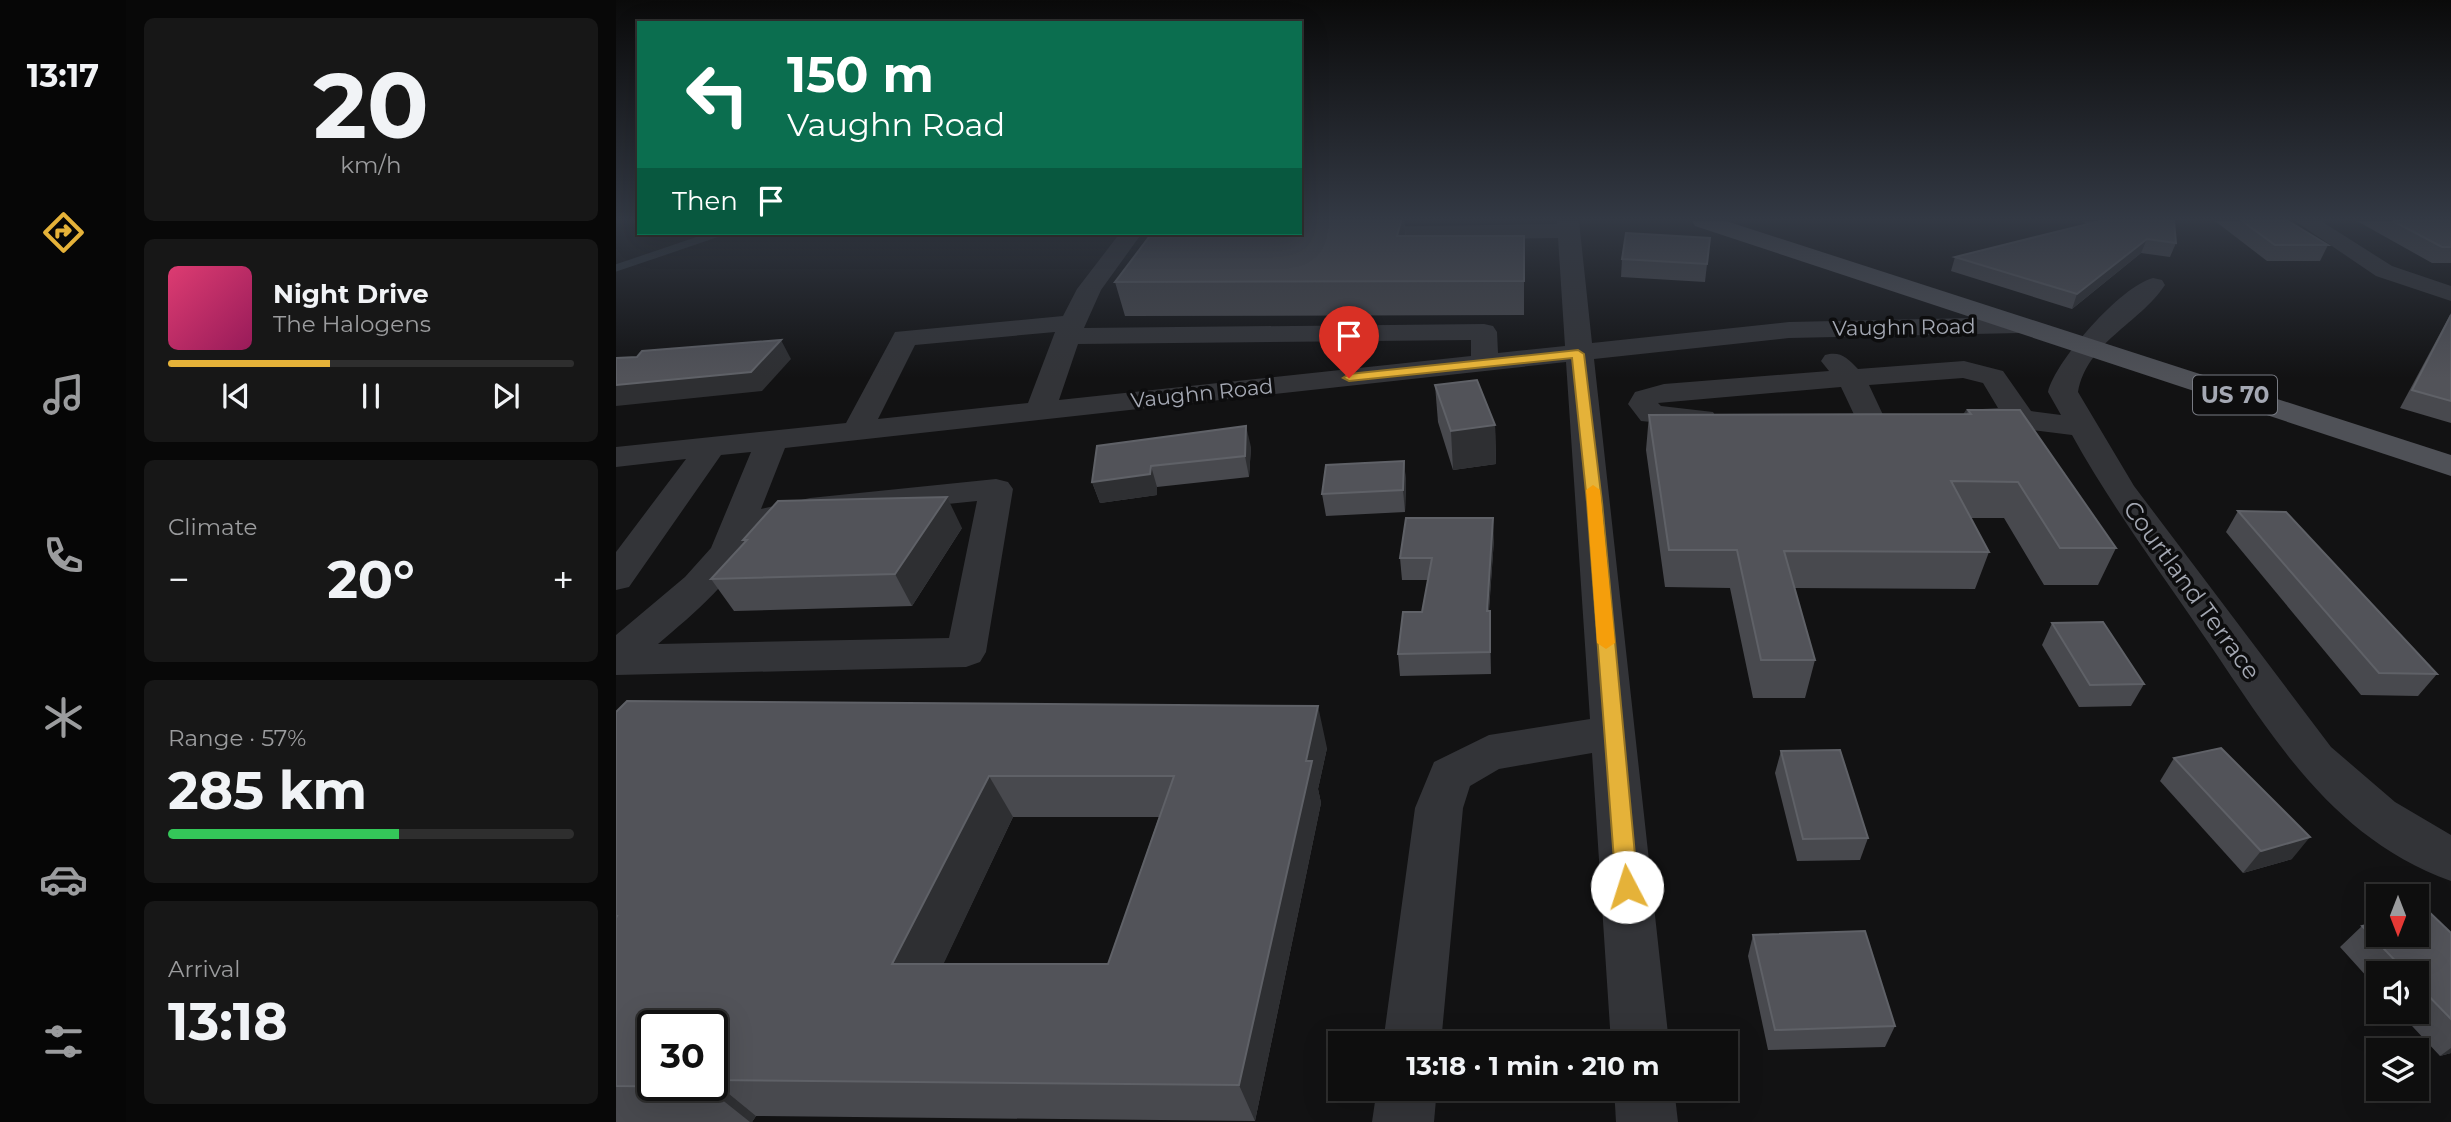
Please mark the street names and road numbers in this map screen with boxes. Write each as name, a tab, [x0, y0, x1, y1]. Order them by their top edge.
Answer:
street label: Vaughn Road	[1832, 313, 1976, 341]
street label: Vaughn Road	[1129, 373, 1275, 413]
road number: US 70	[2193, 376, 2277, 414]
street label: Courtland Terrace	[2117, 495, 2267, 685]

